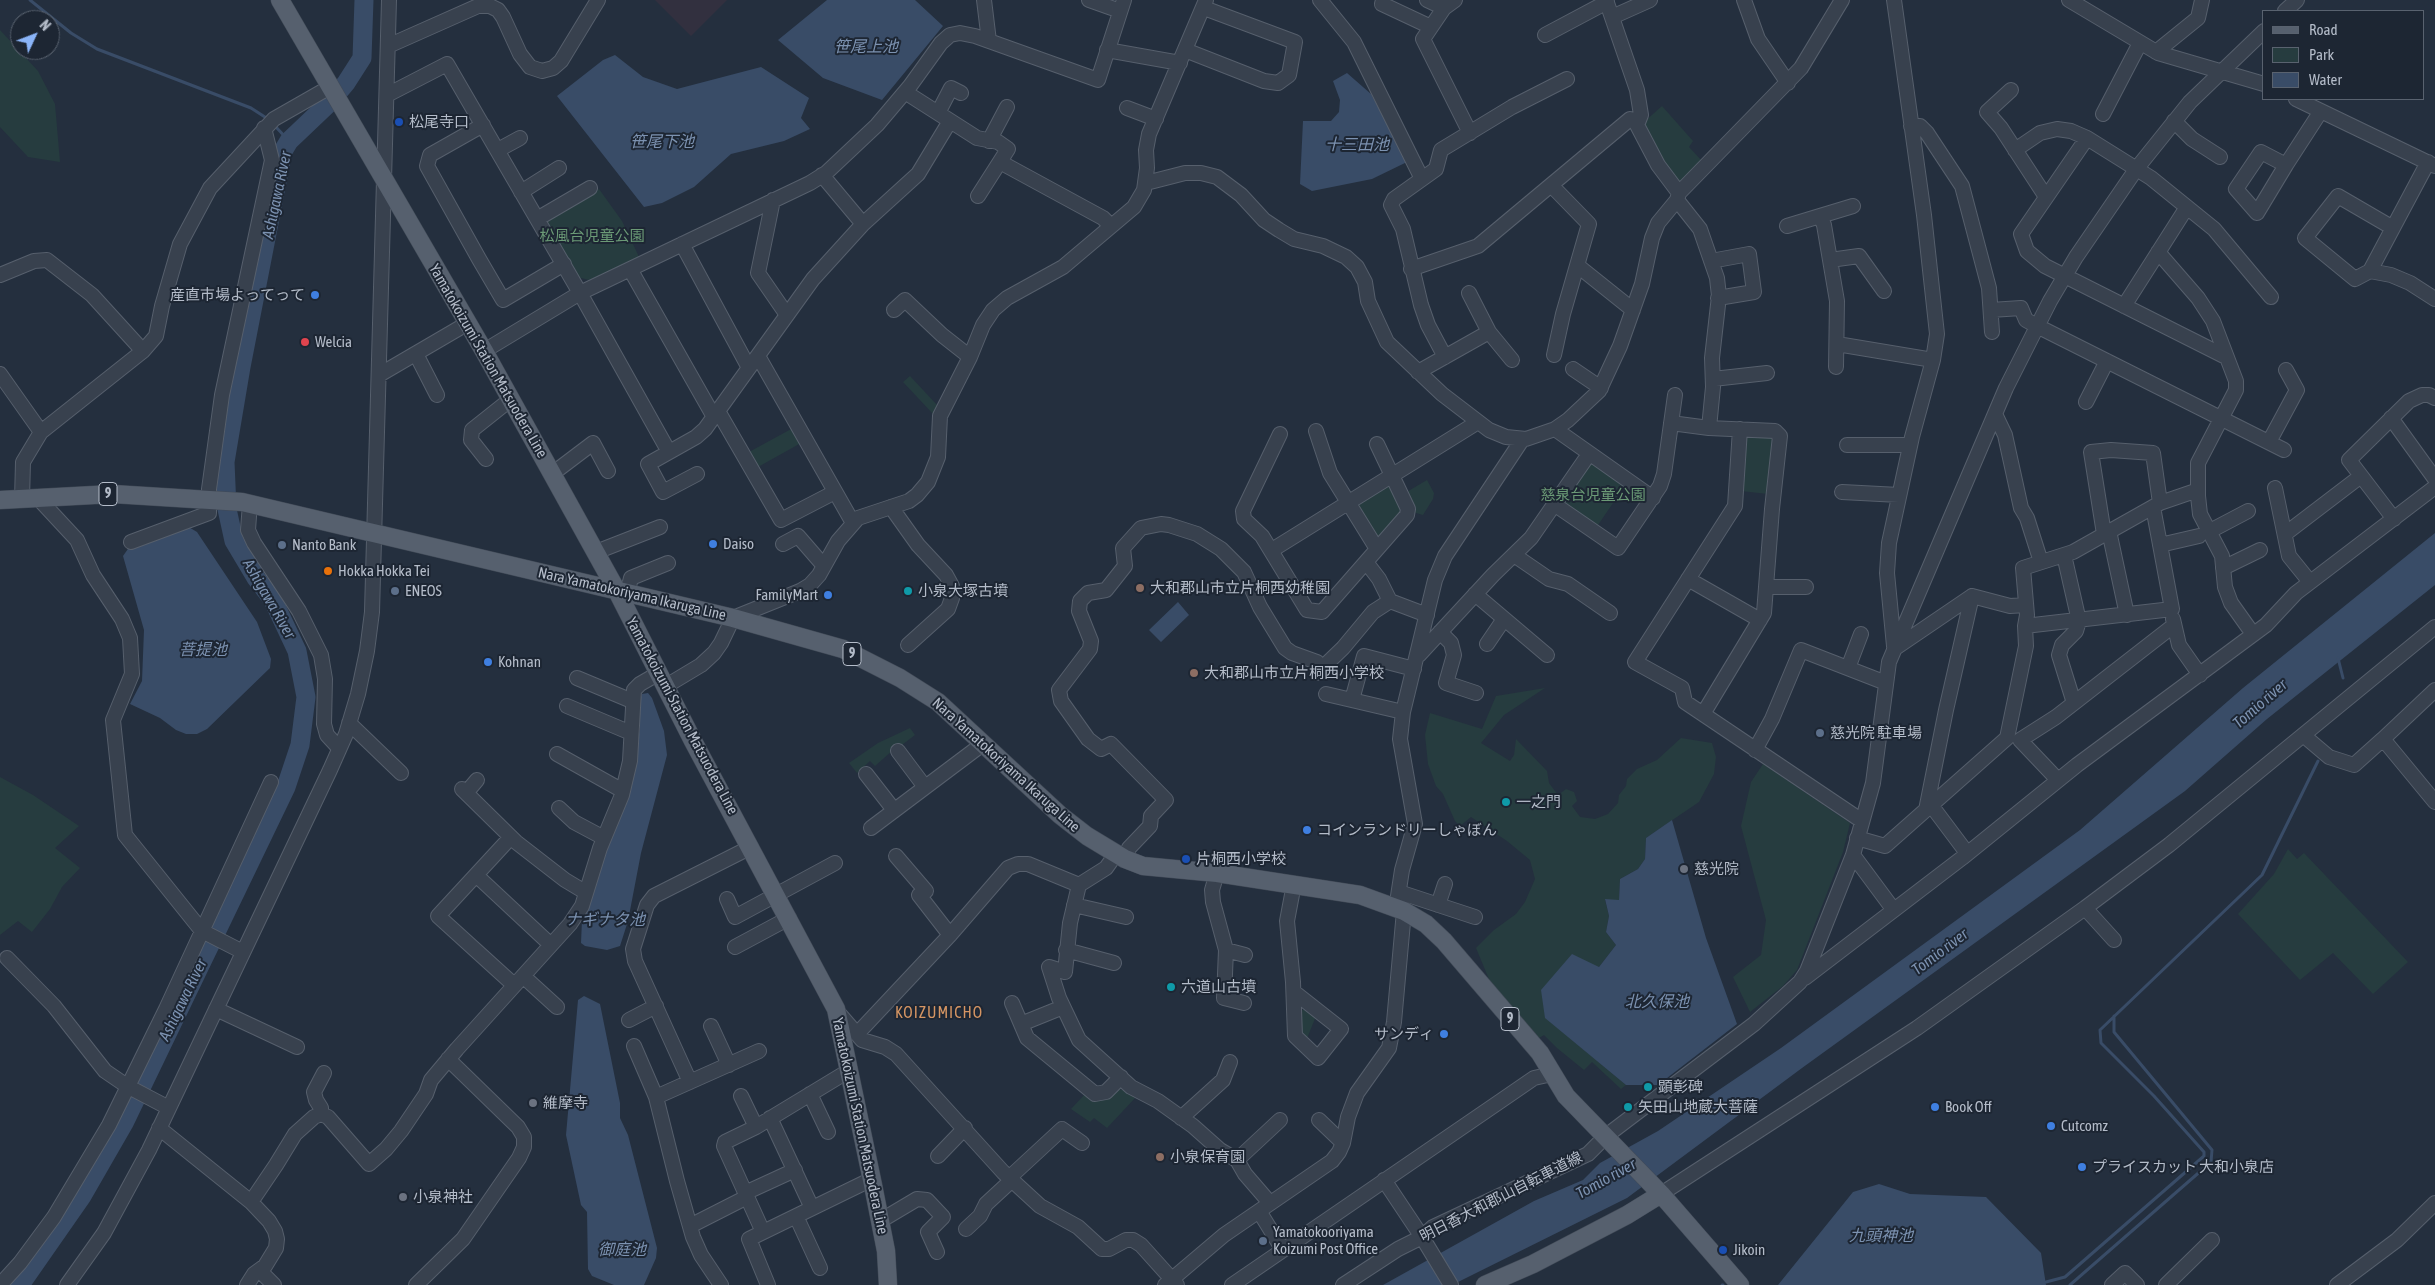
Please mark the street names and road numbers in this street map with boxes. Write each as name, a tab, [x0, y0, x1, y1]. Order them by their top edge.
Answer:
street label: Yamatokoizumi Station Matsuodera Line	[425, 261, 551, 461]
road number: 9	[99, 482, 117, 506]
street label: Nara Yamatokoriyama Ikaruga Line	[536, 564, 728, 624]
street label: Yamatokoizumi Station Matsuodera Line	[622, 614, 742, 818]
road number: 9	[843, 642, 861, 666]
street label: Nara Yamatokoriyama Ikaruga Line	[928, 694, 1084, 836]
road number: 9	[1501, 1008, 1519, 1030]
street label: Yamatokoizumi Station Matsuodera Line	[828, 1016, 892, 1236]
street label: 明日香大和郡山自転車道線	[1417, 1148, 1585, 1246]

